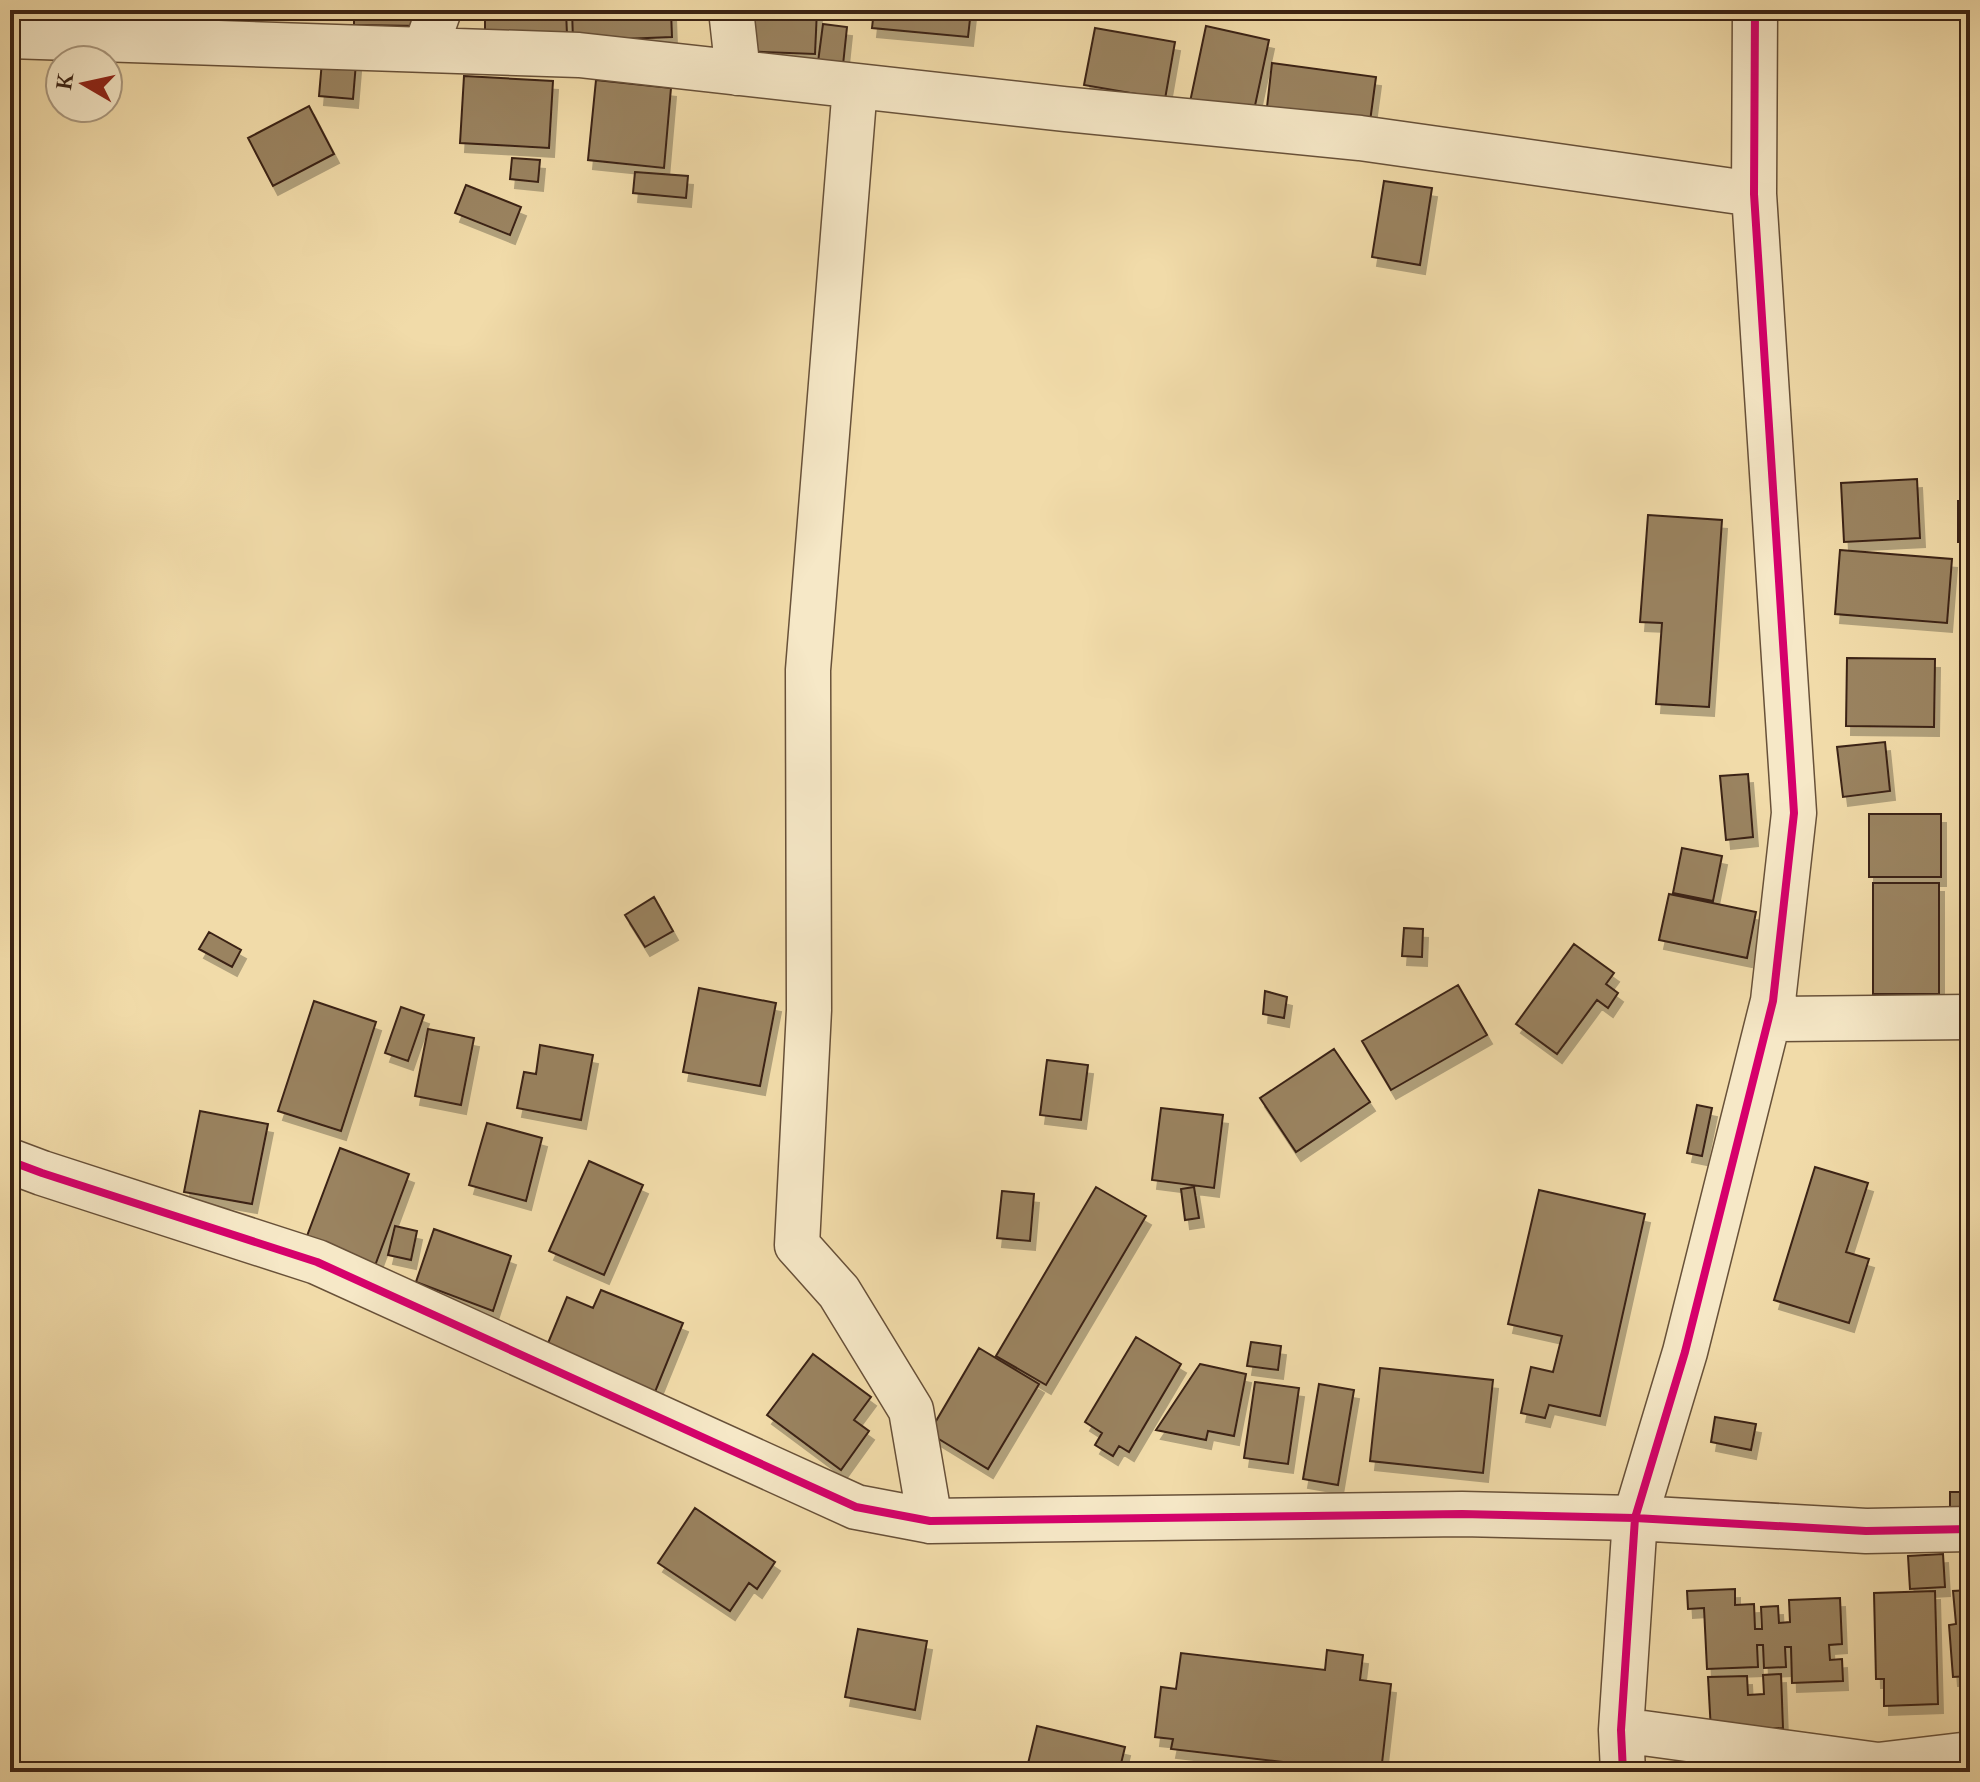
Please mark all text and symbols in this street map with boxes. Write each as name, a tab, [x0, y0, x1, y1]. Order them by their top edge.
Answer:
north arrow	[44, 44, 124, 124]
text: K	[49, 70, 81, 92]

